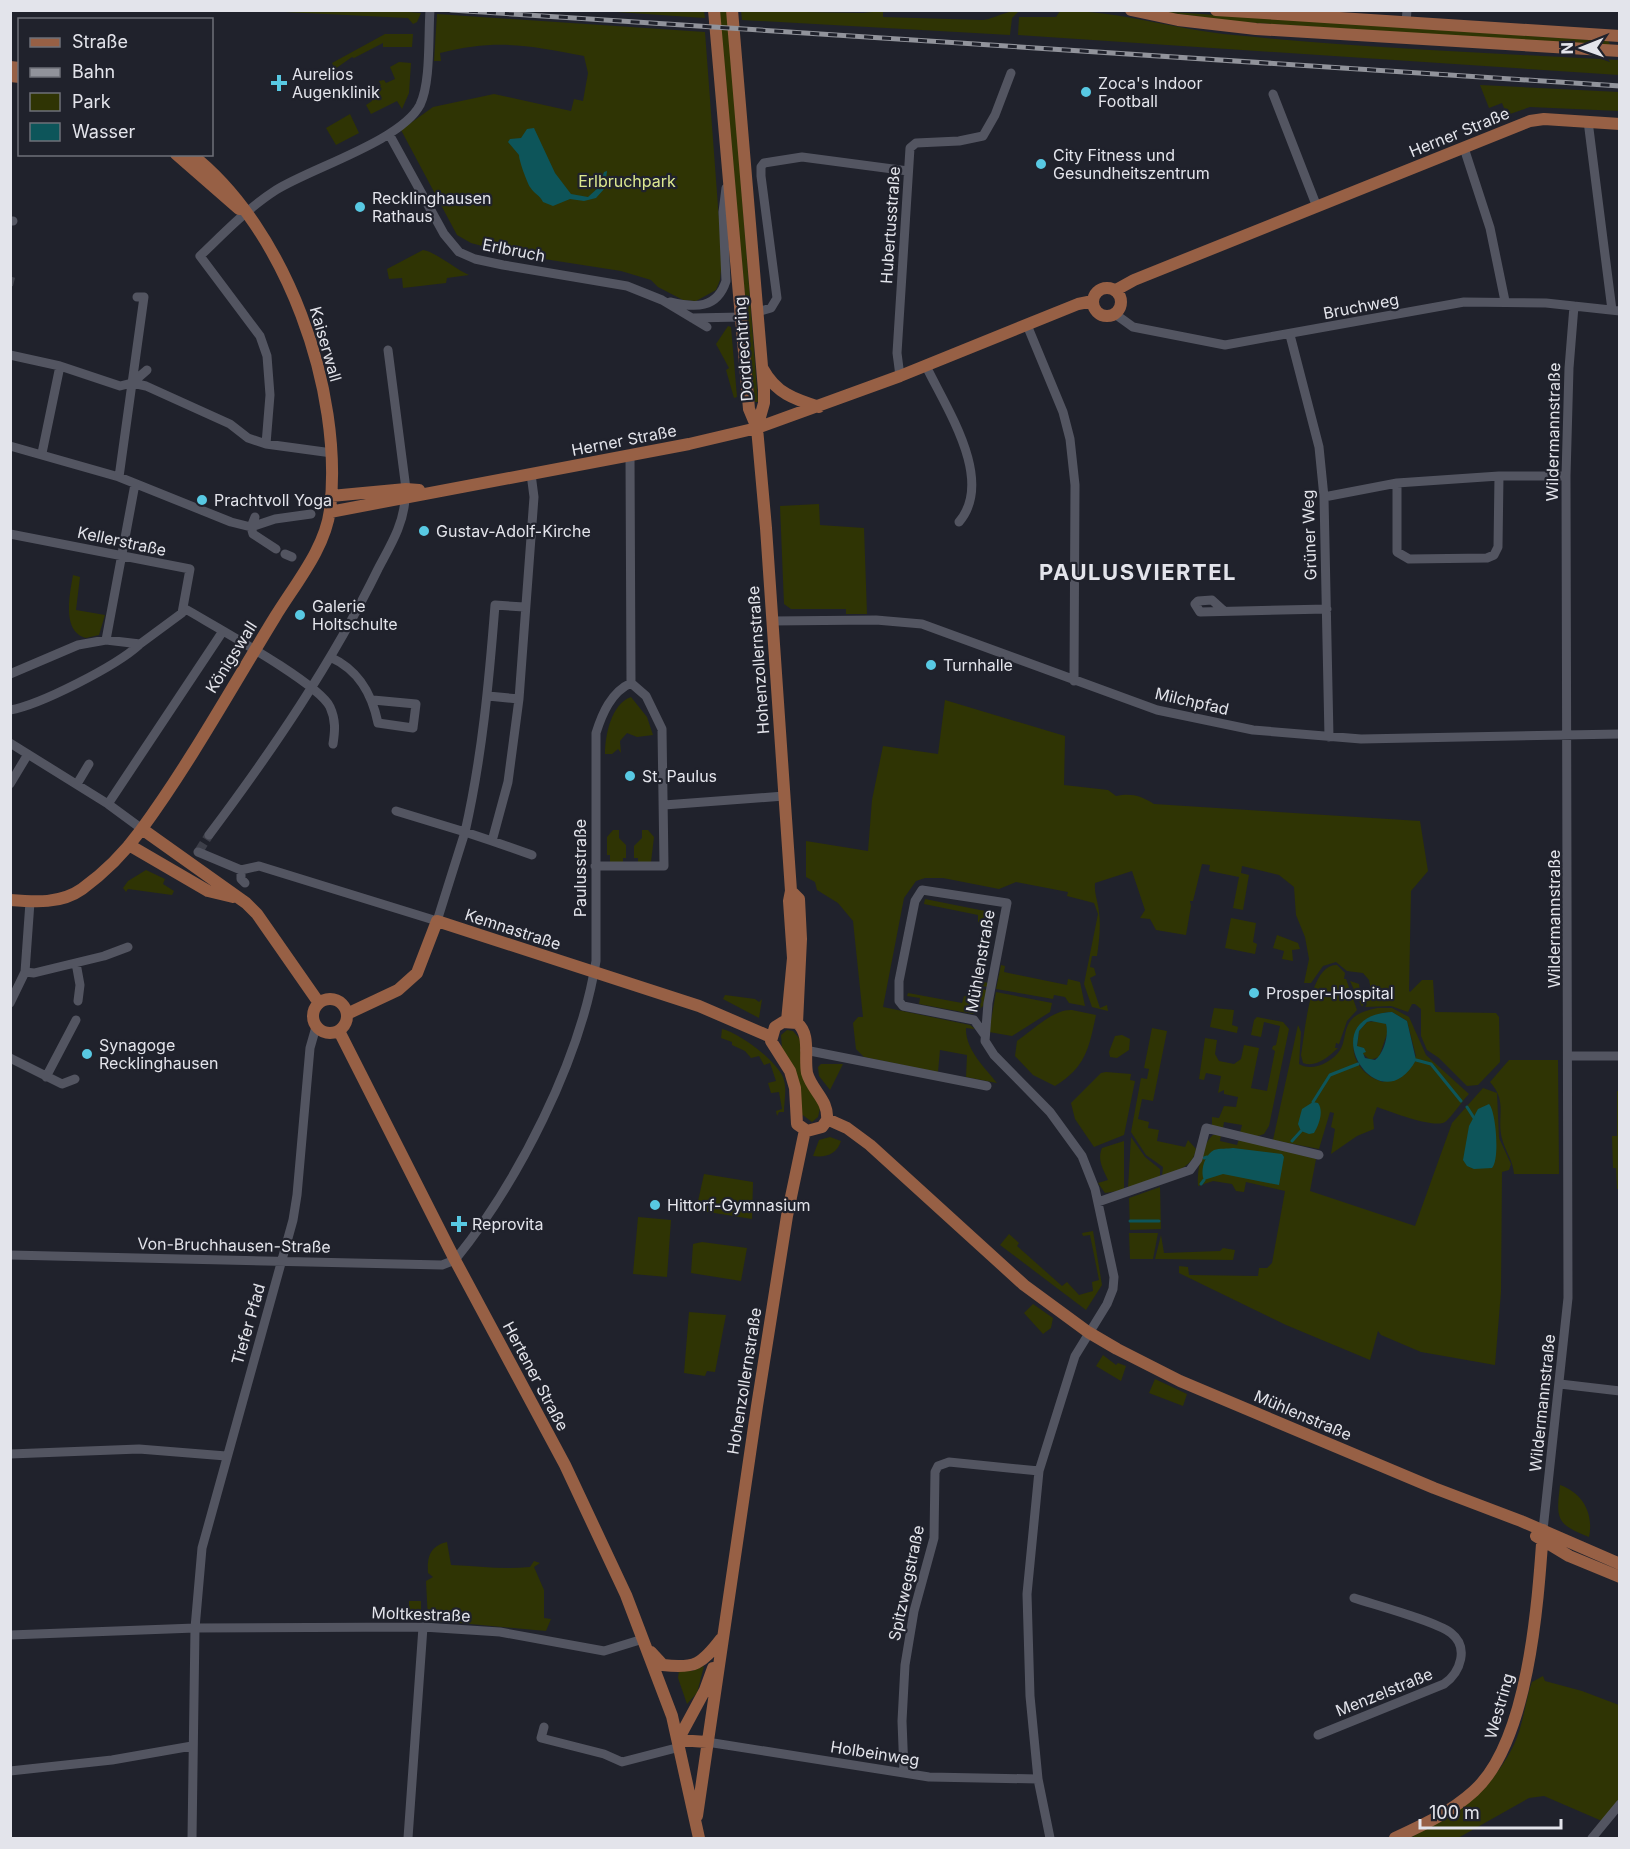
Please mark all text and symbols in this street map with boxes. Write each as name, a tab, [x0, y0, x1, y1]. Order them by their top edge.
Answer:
legend	[18, 18, 213, 156]
north arrow	[1552, 18, 1612, 78]
text: Straße	[72, 31, 128, 52]
text: N	[1557, 42, 1577, 55]
text: Bahn	[72, 61, 115, 82]
place label: Aurelios Augenklinik	[292, 64, 380, 102]
place label: Zoca's Indoor Football	[1098, 73, 1202, 111]
marker: Aurelios Augenklinik	[270, 74, 288, 92]
marker: Zoca's Indoor Football	[1079, 85, 1093, 99]
text: Park	[72, 91, 111, 112]
street label: Herner Straße	[1406, 103, 1512, 161]
text: Wasser	[72, 121, 135, 142]
place label: City Fitness und Gesundheitszentrum	[1053, 145, 1210, 183]
marker: City Fitness und Gesundheitszentrum	[1034, 157, 1048, 171]
street label: Hubertusstraße	[876, 166, 904, 284]
park label: Erlbruchpark	[578, 171, 676, 191]
place label: Recklinghausen Rathaus	[372, 188, 491, 226]
marker: Recklinghausen Rathaus	[353, 200, 367, 214]
street label: Erlbruch	[481, 234, 547, 266]
street label: Bruchweg	[1322, 289, 1400, 323]
street label: Dordrechtring	[729, 296, 757, 402]
street label: Kaiserwall	[306, 304, 346, 384]
street label: Wildermannstraße	[1542, 362, 1564, 502]
street label: Herner Straße	[570, 420, 678, 460]
street label: Grüner Weg	[1297, 489, 1321, 581]
place label: Prachtvoll Yoga	[214, 490, 332, 510]
marker: Prachtvoll Yoga	[195, 493, 209, 507]
place label: Gustav-Adolf-Kirche	[436, 521, 591, 541]
street label: Kellerstraße	[76, 522, 168, 560]
marker: Gustav-Adolf-Kirche	[417, 524, 431, 538]
district label: PAULUSVIERTEL	[1039, 559, 1237, 585]
street label: Hohenzollernstraße	[743, 585, 773, 735]
place label: Galerie Holtschulte	[312, 596, 398, 634]
marker: Galerie Holtschulte	[293, 608, 307, 622]
street label: Königswall	[201, 617, 261, 697]
place label: Turnhalle	[943, 655, 1013, 675]
marker: Turnhalle	[924, 658, 938, 672]
street label: Milchpfad	[1153, 683, 1231, 719]
place label: St. Paulus	[642, 766, 717, 786]
marker: St. Paulus	[623, 769, 637, 783]
street label: Paulusstraße	[570, 819, 590, 917]
street label: Wildermannstraße	[1544, 850, 1564, 988]
street label: Kemnastraße	[462, 904, 564, 954]
street label: Mühlenstraße	[961, 908, 999, 1014]
place label: Prosper-Hospital	[1266, 983, 1394, 1003]
marker: Prosper-Hospital	[1247, 986, 1261, 1000]
place label: Synagoge Recklinghausen	[99, 1035, 218, 1073]
marker: Synagoge Recklinghausen	[80, 1047, 94, 1061]
place label: Hittorf-Gymnasium	[667, 1195, 811, 1215]
marker: Hittorf-Gymnasium	[648, 1198, 662, 1212]
place label: Reprovita	[472, 1214, 543, 1234]
marker: Reprovita	[450, 1215, 468, 1233]
street label: Von-Bruchhausen-Straße	[137, 1233, 331, 1257]
street label: Tiefer Pfad	[227, 1281, 269, 1367]
street label: Hohenzollernstraße	[722, 1306, 766, 1456]
street label: Hertener Straße	[499, 1318, 573, 1434]
street label: Wildermannstraße	[1525, 1333, 1559, 1473]
street label: Mühlenstraße	[1251, 1385, 1355, 1445]
street label: Spitzwegstraße	[884, 1523, 928, 1643]
street label: Moltkestraße	[371, 1602, 471, 1626]
street label: Menzelstraße	[1333, 1663, 1435, 1721]
street label: Westring	[1480, 1671, 1518, 1741]
street label: Holbeinweg	[829, 1736, 921, 1770]
scale bar	[1420, 1792, 1561, 1830]
text: 100 m	[1429, 1802, 1480, 1823]

